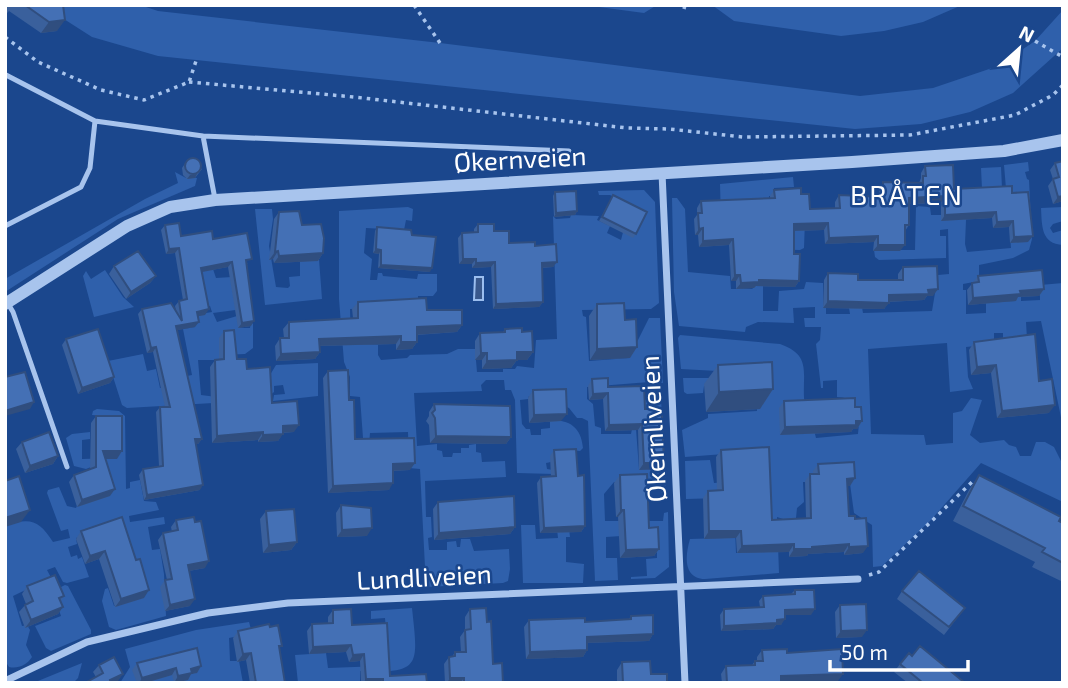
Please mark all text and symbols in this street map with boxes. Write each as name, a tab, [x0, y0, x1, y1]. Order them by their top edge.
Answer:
north arrow	[984, 14, 1054, 84]
text: N	[1016, 20, 1038, 47]
street label: Økernveien	[453, 139, 587, 177]
district label: BRÅTEN	[850, 177, 964, 211]
street label: Økernliveien	[633, 355, 671, 503]
street label: Lundliveien	[356, 557, 492, 595]
scale bar	[830, 628, 968, 672]
text: 50 m	[841, 639, 888, 664]

